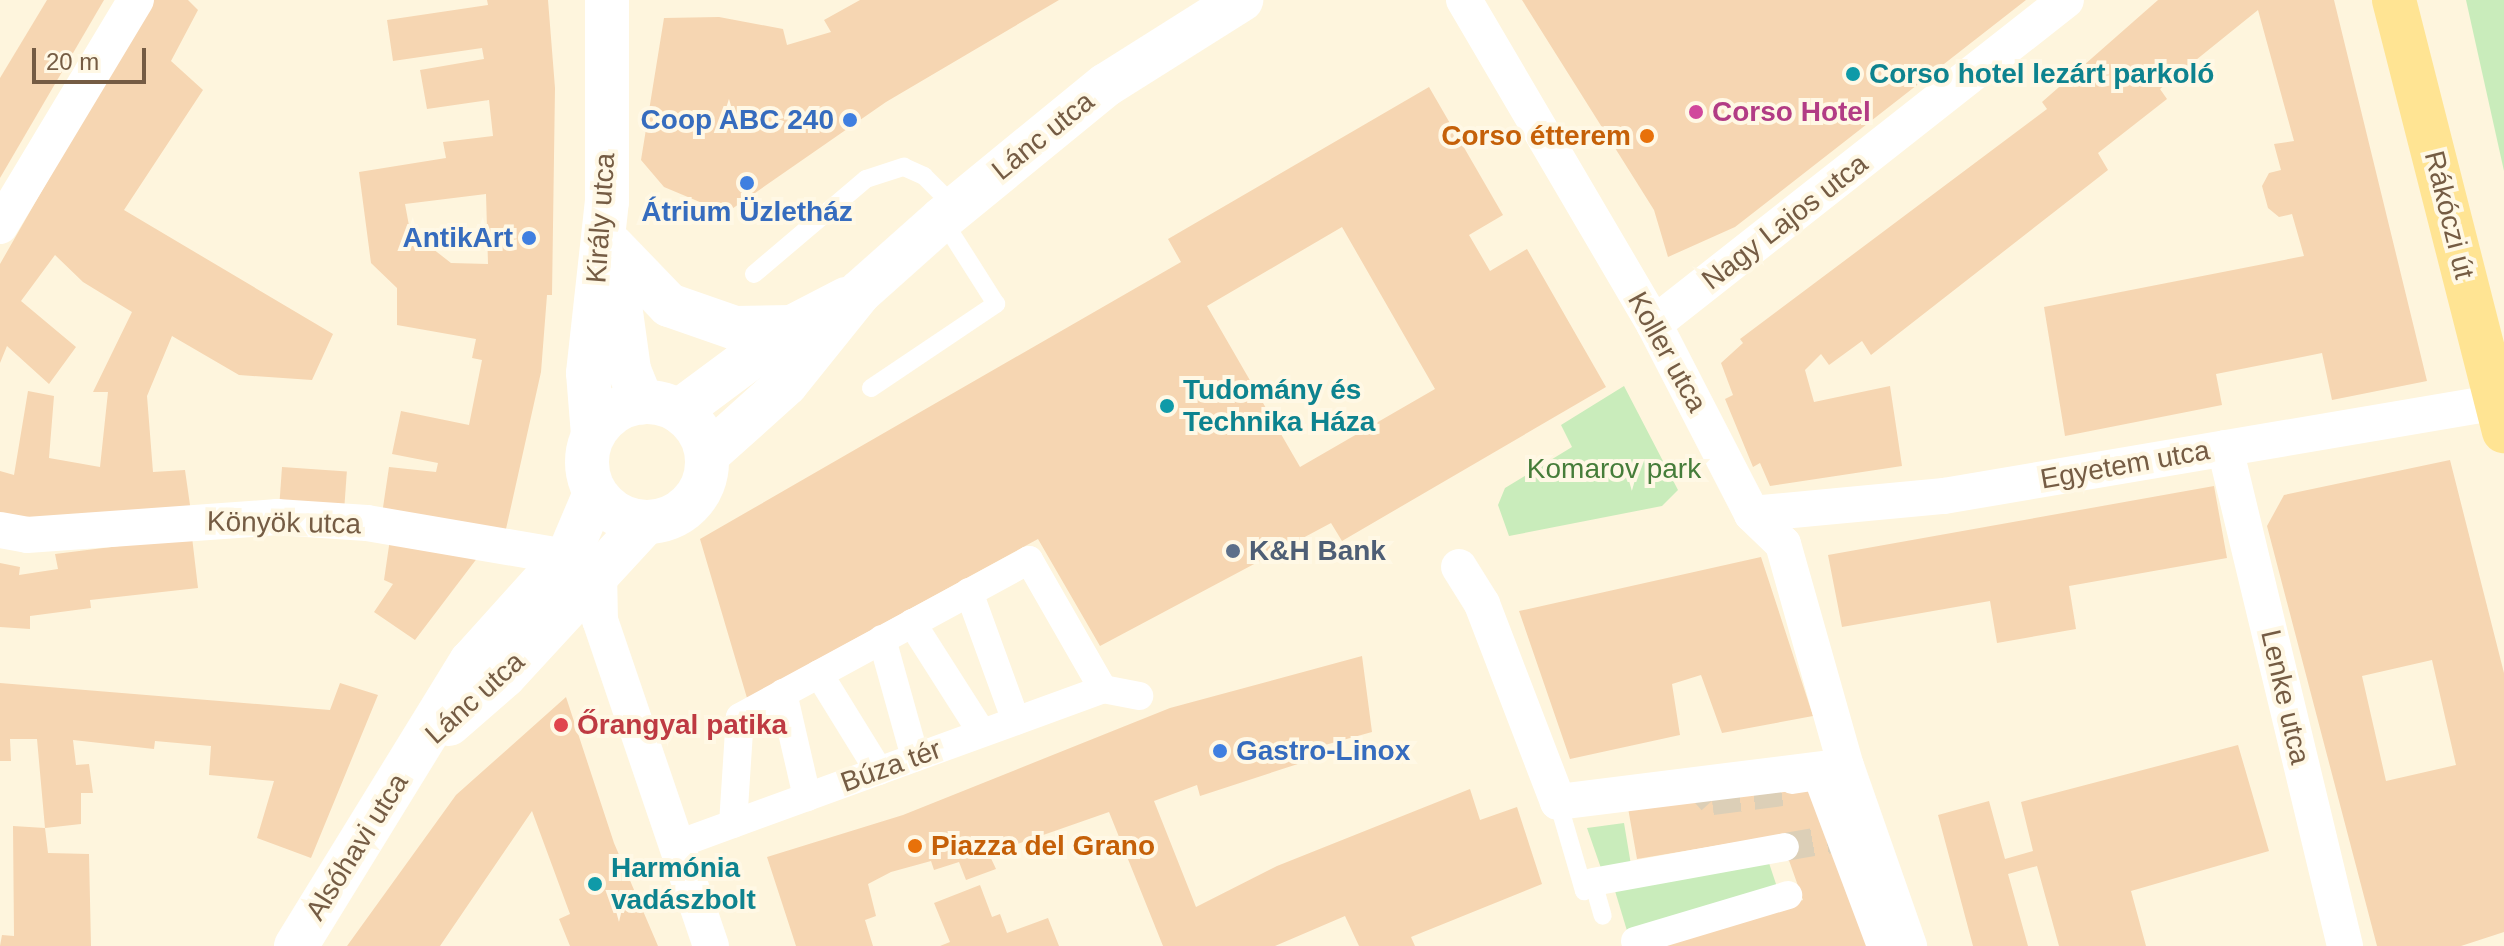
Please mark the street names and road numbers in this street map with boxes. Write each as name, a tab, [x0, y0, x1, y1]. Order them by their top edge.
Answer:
street label: Lánc utca	[985, 85, 1101, 187]
street label: Nagy Lajos utca	[1696, 147, 1874, 297]
street label: Rákóczi út	[2417, 148, 2481, 282]
street label: Király utca	[580, 152, 622, 284]
street label: Koller utca	[1620, 286, 1714, 418]
street label: Egyetem utca	[2038, 434, 2212, 496]
street label: Könyök utca	[207, 505, 361, 541]
street label: Lenke utca	[2253, 626, 2317, 768]
street label: Lánc utca	[419, 645, 531, 751]
street label: Búza tér	[836, 732, 946, 800]
street label: Alsóhavi utca	[299, 767, 415, 927]

